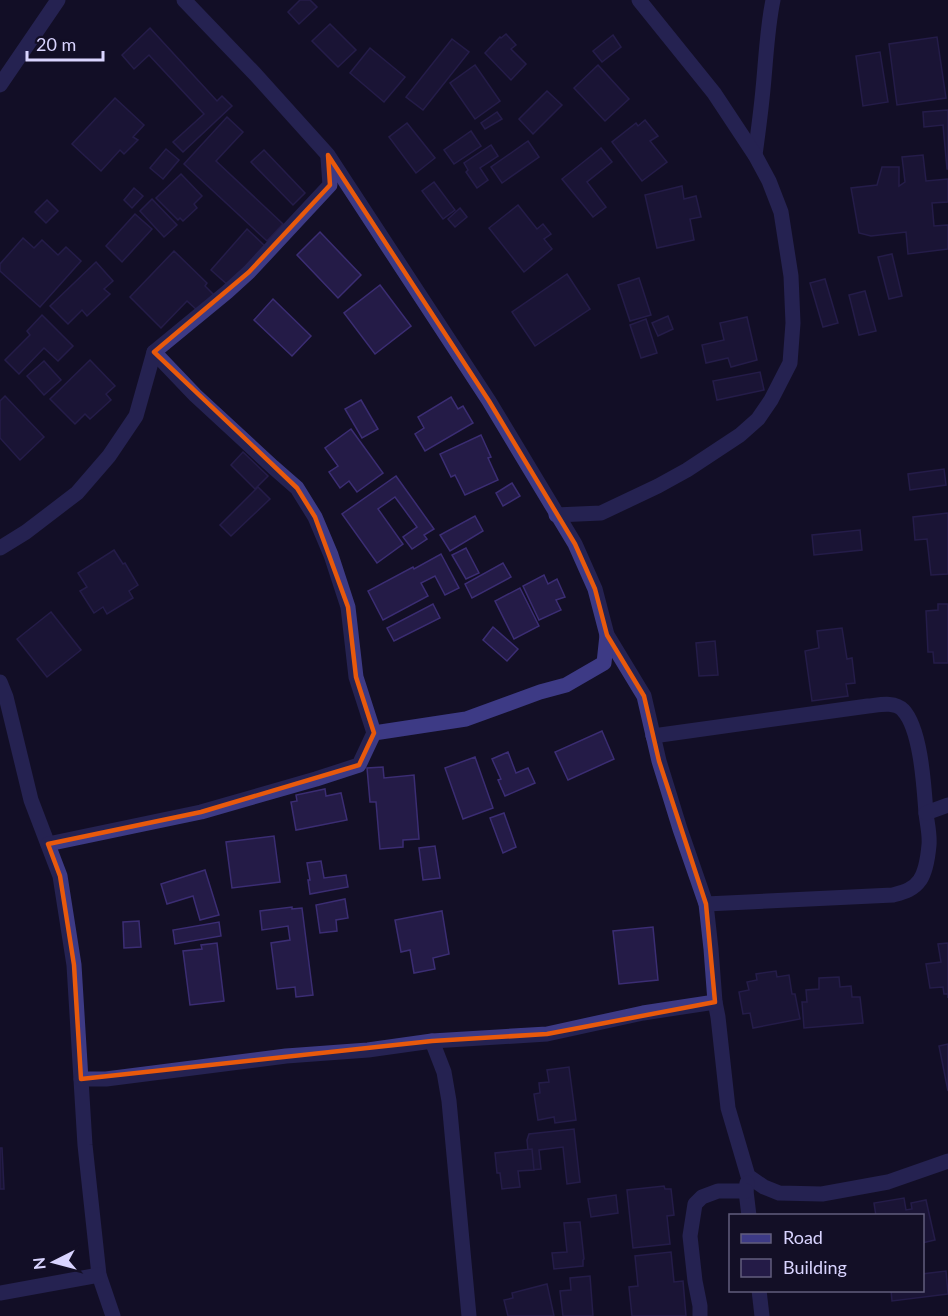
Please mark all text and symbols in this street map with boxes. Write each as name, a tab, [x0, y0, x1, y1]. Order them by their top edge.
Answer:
scale bar	[27, 24, 104, 62]
text: 20 m	[36, 33, 76, 55]
legend	[729, 1214, 924, 1292]
text: Road	[783, 1226, 823, 1248]
north arrow	[24, 1232, 84, 1292]
text: N	[28, 1256, 49, 1271]
text: Building	[783, 1256, 847, 1278]

